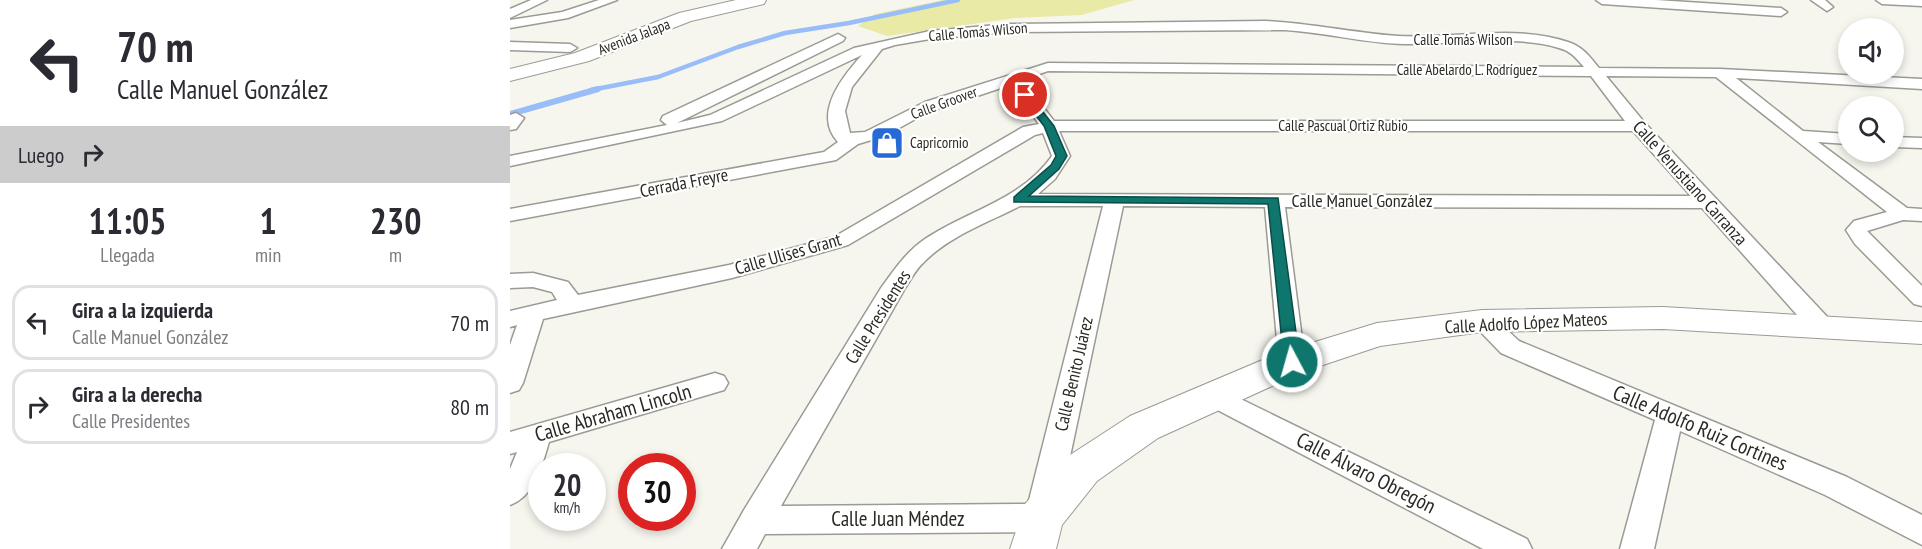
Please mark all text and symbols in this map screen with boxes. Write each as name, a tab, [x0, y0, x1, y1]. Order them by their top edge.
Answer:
street label: Avenida Jalapa	[595, 14, 673, 59]
street label: Calle Tomás Wilson	[928, 18, 1028, 45]
map controls	[1838, 18, 1904, 162]
button: sound	[1838, 18, 1904, 84]
text: 70 m	[117, 19, 194, 74]
icon: left	[18, 24, 96, 102]
street label: Calle Tomás Wilson	[1413, 30, 1513, 49]
street label: Calle Abelardo L. Rodríguez	[1397, 60, 1537, 79]
pin	[999, 69, 1050, 120]
text: Calle Manuel González	[117, 72, 328, 106]
icon: arrive	[1008, 78, 1041, 111]
street label: Calle Groover	[908, 81, 981, 123]
button: search	[1838, 96, 1904, 162]
street label: Calle Venustiano Carranza	[1628, 115, 1753, 250]
street label: Calle Pascual Ortiz Rubio	[1278, 116, 1408, 135]
shop icon: Capricornio	[869, 125, 905, 161]
place label: Capricornio	[910, 133, 969, 152]
icon: right	[76, 138, 109, 171]
text: Luego	[18, 141, 64, 169]
street label: Cerrada Freyre	[638, 163, 730, 202]
street label: Calle Manuel González	[1292, 189, 1432, 212]
text: 11:05	[89, 197, 166, 244]
text: 1	[259, 197, 277, 244]
text: 230	[370, 197, 421, 244]
street label: Calle Ulises Grant	[732, 227, 844, 280]
text: Llegada	[100, 242, 155, 268]
text: min	[255, 242, 281, 268]
text: m	[389, 242, 402, 268]
street label: Calle Presidentes	[840, 266, 915, 368]
text: Gira a la izquierda	[72, 296, 213, 324]
icon: left	[21, 306, 54, 339]
street label: Calle Adolfo López Mateos	[1444, 307, 1608, 338]
text: 70 m	[450, 309, 489, 337]
street label: Calle Benito Juárez	[1049, 314, 1098, 433]
text: Calle Manuel González	[72, 324, 229, 350]
position arrow	[1260, 330, 1324, 394]
street label: Calle Abraham Lincoln	[531, 377, 694, 448]
street label: Calle Adolfo Ruiz Cortines	[1609, 379, 1791, 476]
text: Gira a la derecha	[72, 380, 202, 408]
icon: right	[21, 390, 54, 423]
text: 80 m	[450, 393, 489, 421]
text: Calle Presidentes	[72, 408, 190, 434]
street label: Calle Álvaro Obregón	[1292, 426, 1441, 519]
speed limit sign: 30	[618, 453, 696, 531]
text: 20	[553, 465, 581, 504]
text: km/h	[554, 498, 580, 517]
street label: Calle Juan Méndez	[831, 505, 965, 532]

